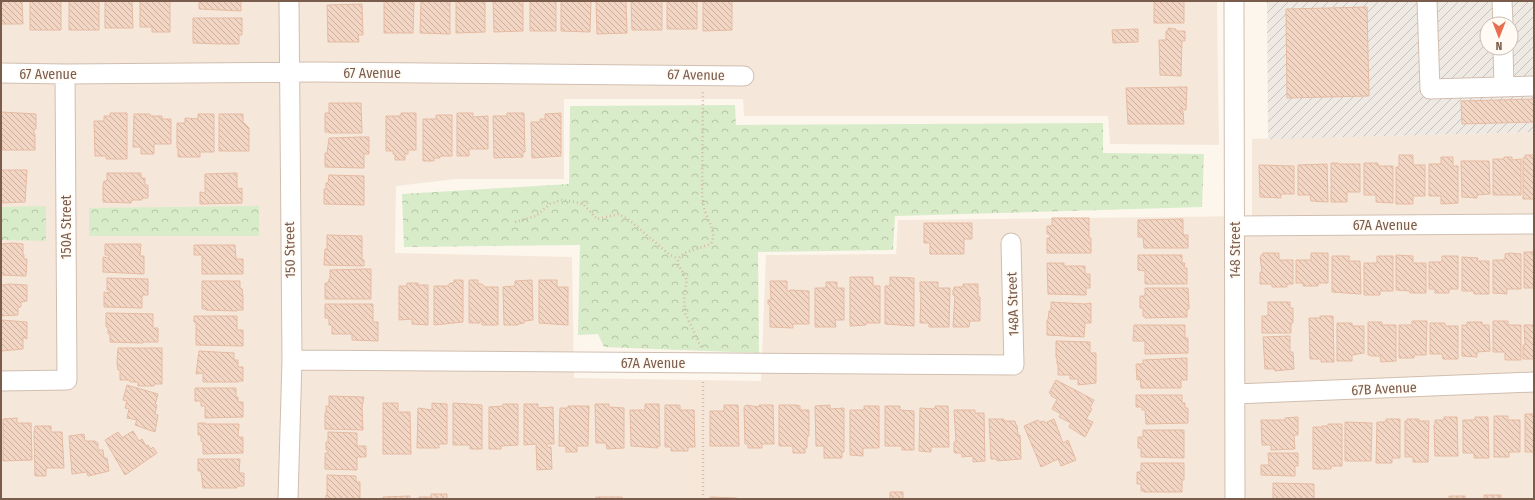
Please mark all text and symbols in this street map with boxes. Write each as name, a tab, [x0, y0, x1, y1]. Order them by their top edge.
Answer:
north arrow	[1479, 16, 1519, 56]
text: N	[1496, 39, 1502, 52]
street label: 67 Avenue	[343, 65, 401, 82]
street label: 67 Avenue	[19, 66, 77, 83]
street label: 67 Avenue	[667, 66, 725, 84]
street label: 150A Street	[58, 194, 75, 259]
street label: 67A Avenue	[1353, 217, 1417, 234]
street label: 150 Street	[281, 221, 299, 279]
street label: 148 Street	[1227, 221, 1244, 278]
street label: 148A Street	[1003, 271, 1023, 336]
street label: 67A Avenue	[621, 355, 685, 372]
street label: 67B Avenue	[1351, 379, 1417, 399]

